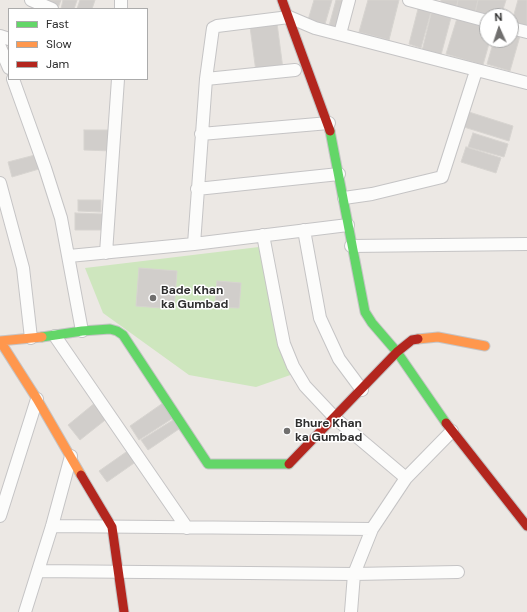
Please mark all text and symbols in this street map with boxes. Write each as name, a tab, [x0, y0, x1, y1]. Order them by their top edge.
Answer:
legend	[8, 8, 148, 80]
north arrow	[479, 8, 519, 48]
text: N	[494, 10, 503, 24]
text: Fast	[46, 16, 69, 32]
text: Slow	[46, 36, 72, 52]
text: Jam	[46, 56, 69, 72]
place label: Bade Khan ka Gumbad	[161, 284, 228, 312]
marker: Bade Khan ka Gumbad	[148, 293, 158, 303]
place label: Bhure Khan ka Gumbad	[295, 417, 362, 445]
marker: Bhure Khan ka Gumbad	[282, 426, 292, 436]

